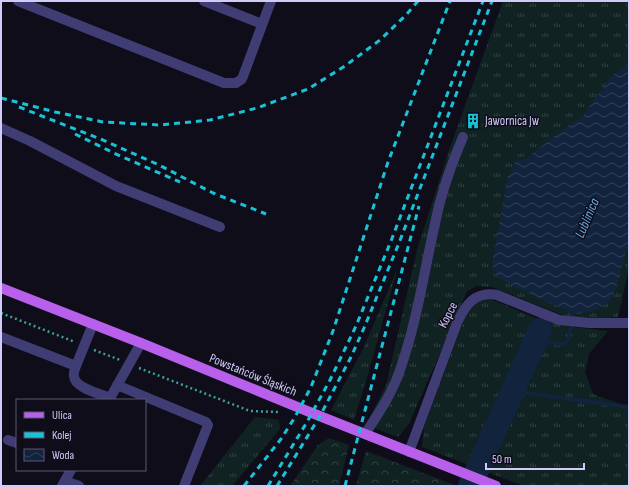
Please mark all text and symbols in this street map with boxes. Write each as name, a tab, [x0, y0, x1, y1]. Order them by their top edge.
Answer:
building icon: Jawornica Jw	[464, 112, 482, 130]
place label: Jawornica Jw	[484, 113, 540, 129]
water label: Lublinica	[571, 195, 603, 240]
street label: Kopce	[435, 299, 461, 331]
street label: Powstańców Śląskich	[207, 350, 299, 400]
legend	[16, 399, 146, 471]
text: Ulica	[52, 408, 72, 423]
text: Kolej	[52, 428, 71, 443]
scale bar	[486, 445, 584, 471]
text: Woda	[52, 448, 75, 463]
text: 50 m	[492, 452, 512, 467]

